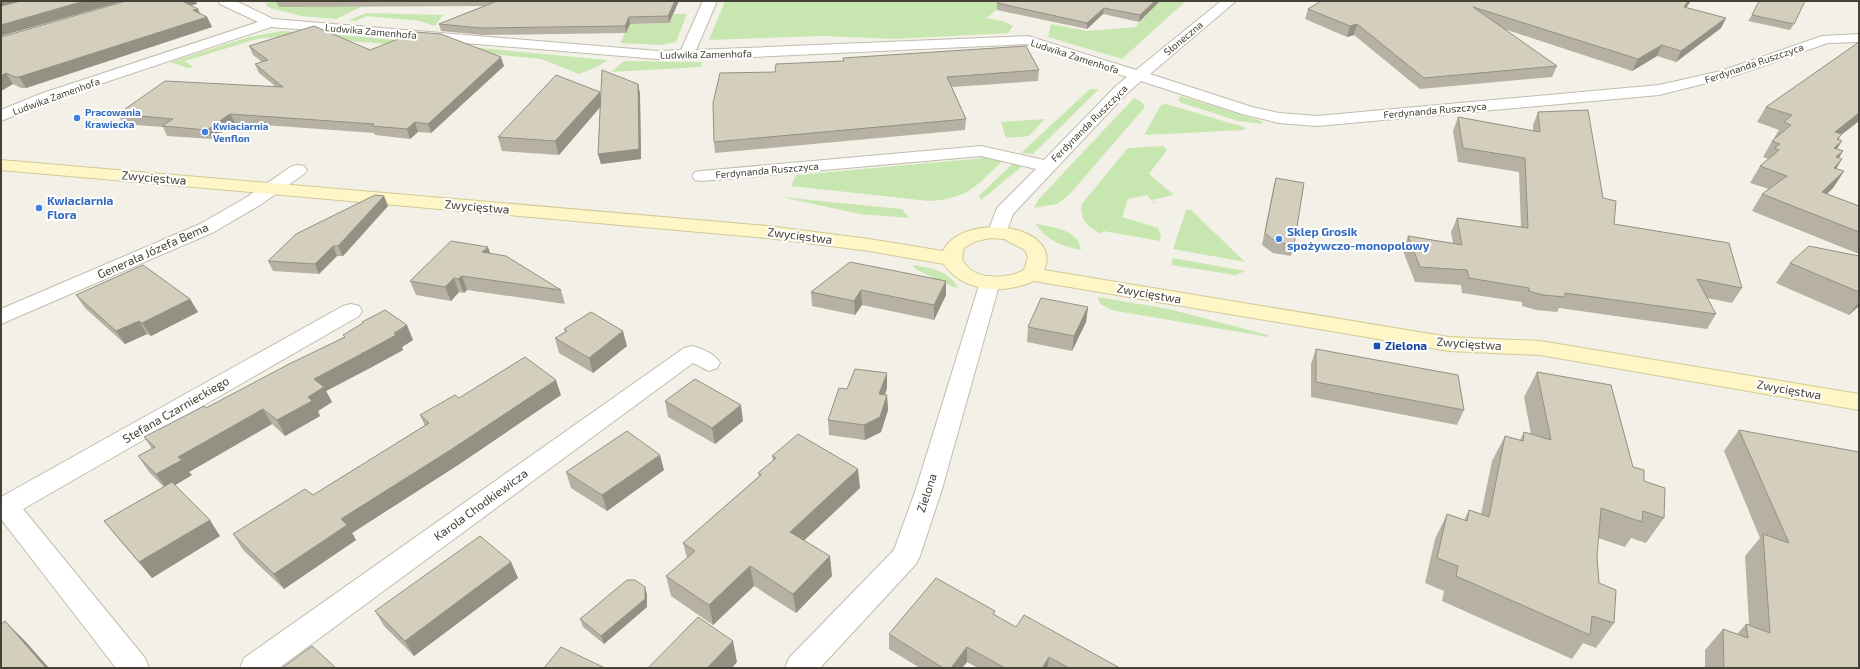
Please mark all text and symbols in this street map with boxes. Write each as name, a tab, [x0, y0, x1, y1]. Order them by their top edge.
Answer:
street label: Słoneczna	[1161, 18, 1205, 58]
street label: Ludwika Zamenhofa	[325, 21, 417, 41]
street label: Ludwika Zamenhofa	[1029, 36, 1121, 76]
street label: Ferdynanda Ruszczyca	[1703, 40, 1805, 86]
street label: Ludwika Zamenhofa	[660, 47, 752, 61]
street label: Ludwika Zamenhofa	[11, 75, 101, 117]
street label: Ferdynanda Ruszczyca	[1048, 82, 1130, 164]
street label: Ferdynanda Ruszczyca	[1383, 100, 1487, 120]
place label: Pracowania Krawiecka	[85, 106, 141, 130]
marker: Pracowania Krawiecka	[72, 113, 82, 123]
place label: Kwiaciarnia Venflon	[213, 120, 269, 144]
marker: Kwiaciarnia Venflon	[200, 127, 210, 137]
street label: Ferdynanda Ruszczyca	[715, 160, 819, 180]
street label: Zwycięstwa	[121, 167, 187, 187]
place label: Kwiaciarnia Flora	[47, 193, 114, 221]
street label: Zwycięstwa	[444, 196, 510, 216]
marker: Kwiaciarnia Flora	[34, 203, 44, 213]
street label: Generała Józefa Bema	[95, 219, 210, 281]
street label: Zwycięstwa	[767, 224, 833, 246]
place label: Sklep Grosik spożywczo-monopolowy	[1287, 224, 1430, 253]
marker: Sklep Grosik spożywczo-monopolowy	[1274, 234, 1284, 244]
street label: Zwycięstwa	[1116, 280, 1183, 306]
street label: Zwycięstwa	[1436, 334, 1502, 352]
place label: Zielona	[1385, 338, 1427, 352]
marker: Zielona	[1372, 341, 1382, 351]
street label: Stefana Czarnieckiego	[120, 373, 231, 445]
street label: Zwycięstwa	[1756, 376, 1823, 402]
street label: Karola Chodkiewicza	[431, 465, 530, 543]
street label: Zielona	[913, 471, 939, 514]

